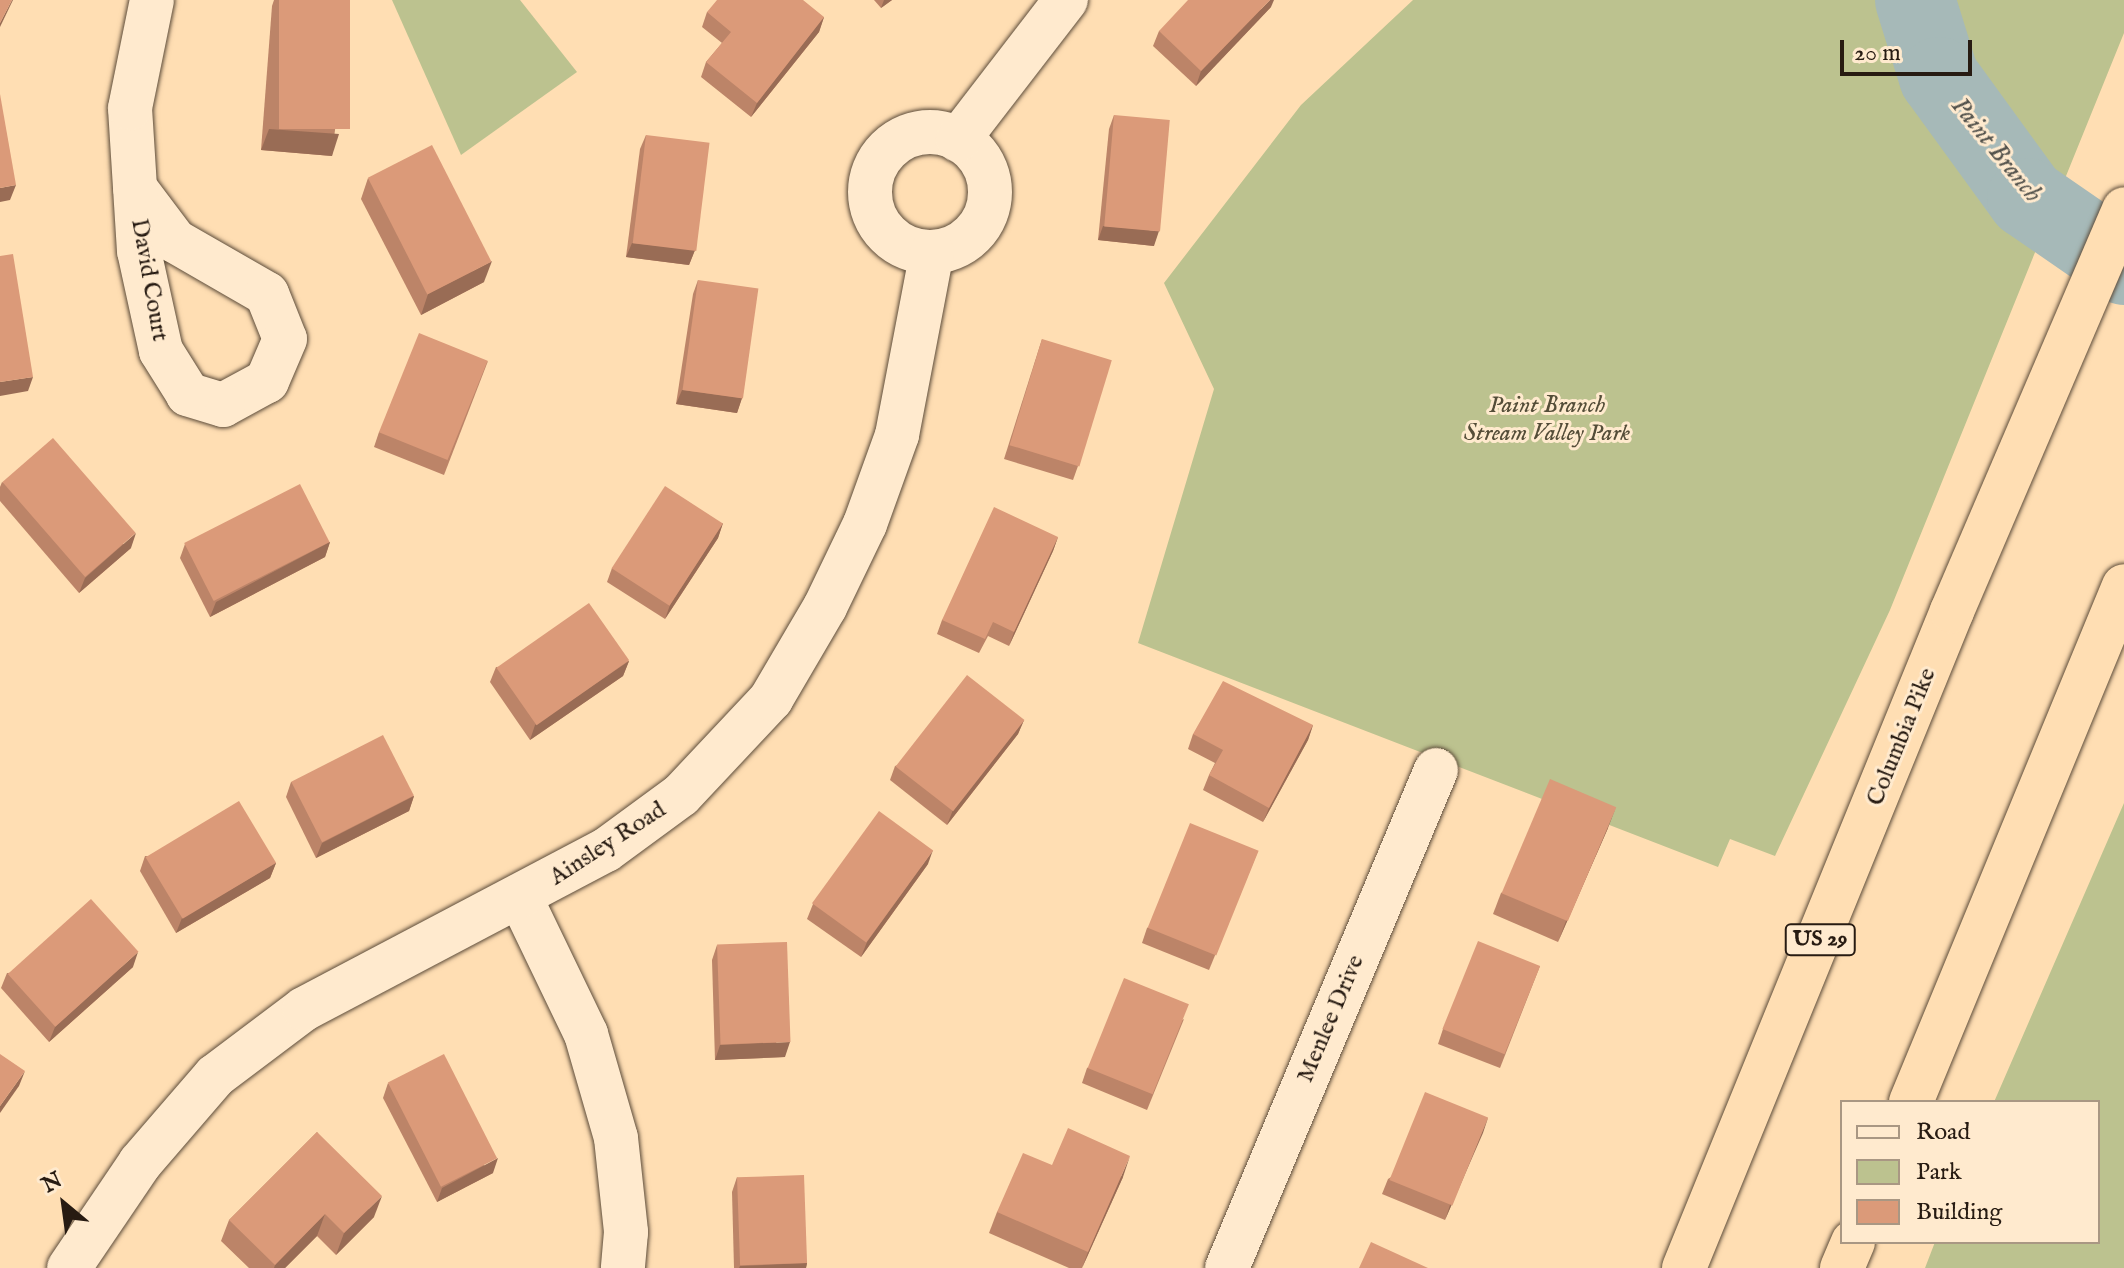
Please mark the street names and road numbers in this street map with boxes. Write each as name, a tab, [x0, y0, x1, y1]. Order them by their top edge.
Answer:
street label: David Court	[124, 217, 174, 343]
street label: Columbia Pike	[1861, 664, 1943, 810]
street label: Ainsley Road	[545, 796, 671, 892]
road number: US 29	[1784, 922, 1856, 958]
street label: Menlee Drive	[1291, 951, 1371, 1087]

